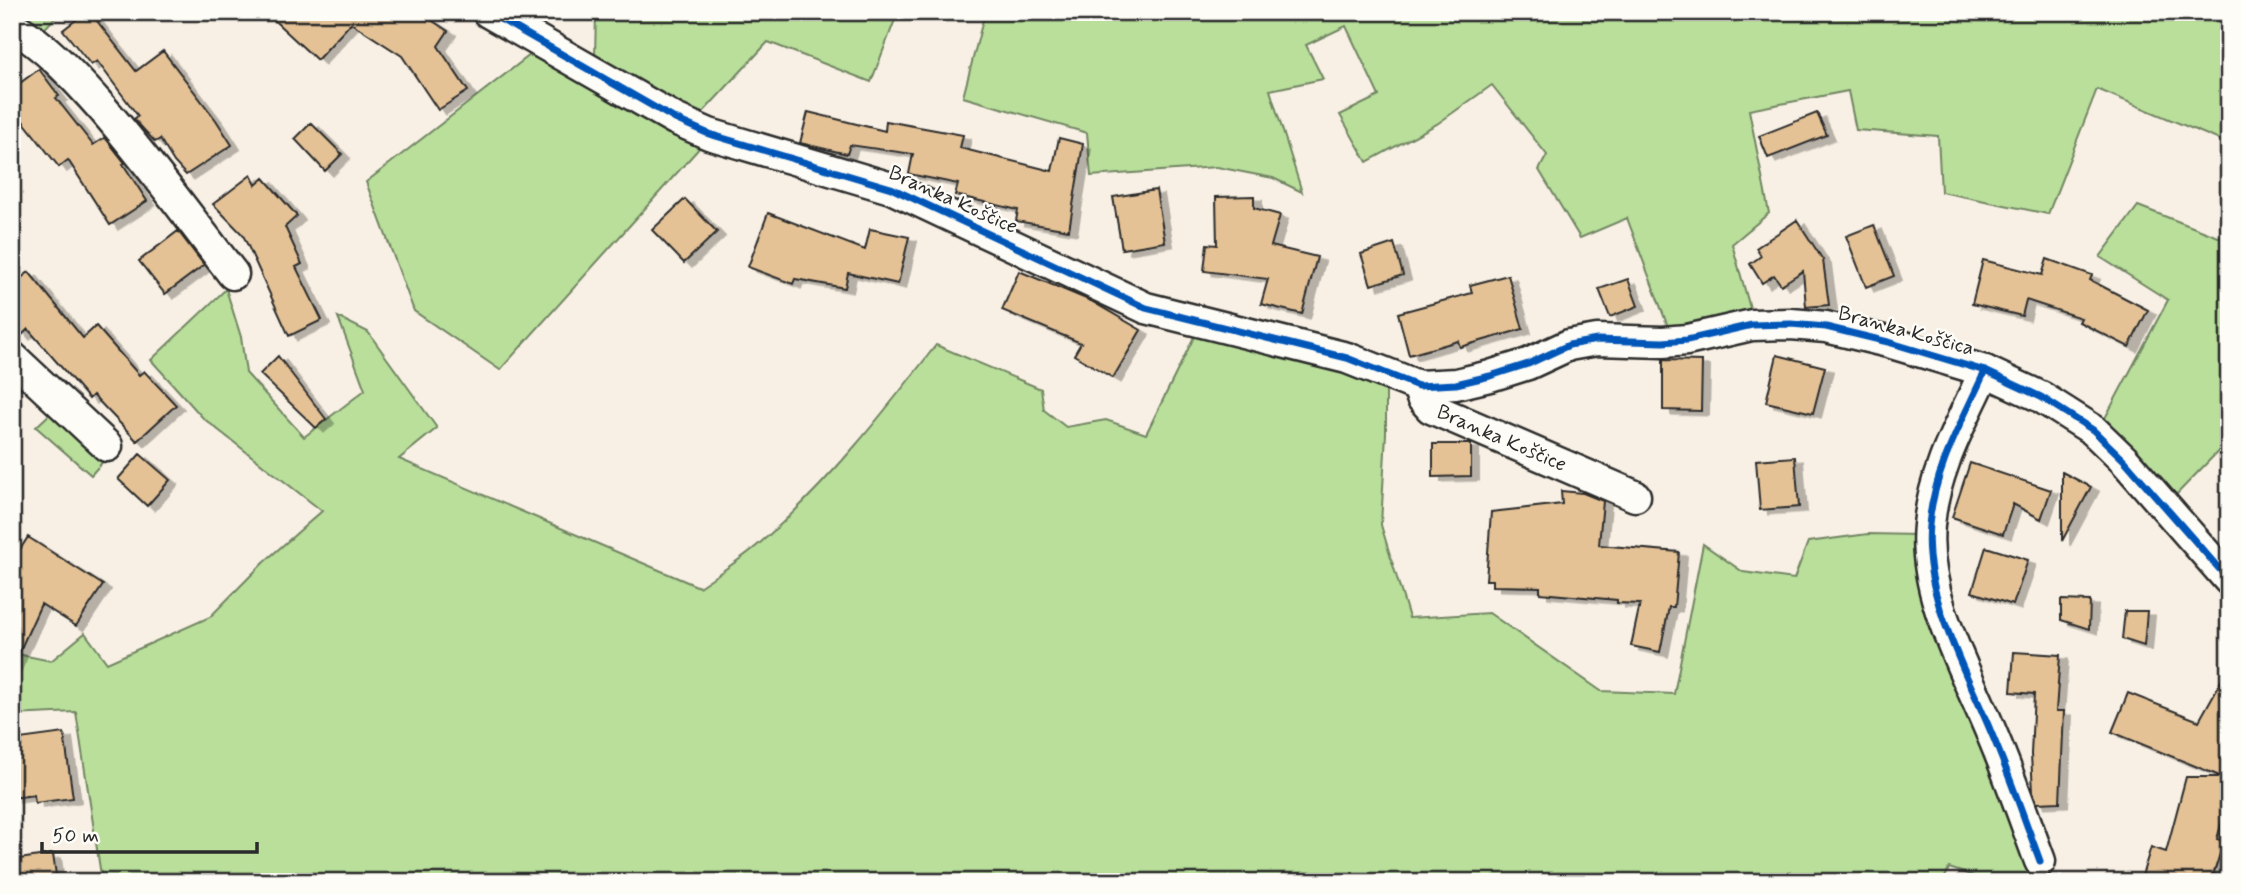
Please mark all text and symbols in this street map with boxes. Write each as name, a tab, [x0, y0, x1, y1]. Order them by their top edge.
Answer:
street label: Branka Koščice	[884, 159, 1022, 241]
street label: Branka Koščica	[1835, 299, 1977, 363]
street label: Branka Koščice	[1432, 398, 1571, 479]
scale bar	[42, 810, 257, 854]
text: 50 m	[52, 822, 99, 850]

